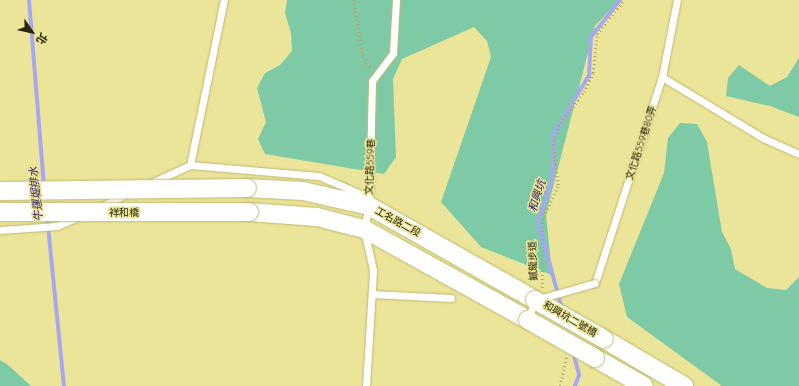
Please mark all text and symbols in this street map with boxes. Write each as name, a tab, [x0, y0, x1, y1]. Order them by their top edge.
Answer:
north arrow	[12, 12, 52, 52]
text: 北	[33, 30, 51, 47]
street label: 文化路559巷80弄	[623, 104, 659, 182]
street label: 文化路559巷	[363, 139, 377, 195]
water label: 牛運堀排水	[27, 166, 45, 222]
water label: 和興坑	[526, 178, 548, 214]
street label: 工名路二段	[373, 205, 423, 239]
street label: 祥和橋	[109, 207, 139, 219]
street label: 撼龍步道	[526, 241, 540, 281]
street label: 和興坑二號橋	[541, 299, 599, 339]

